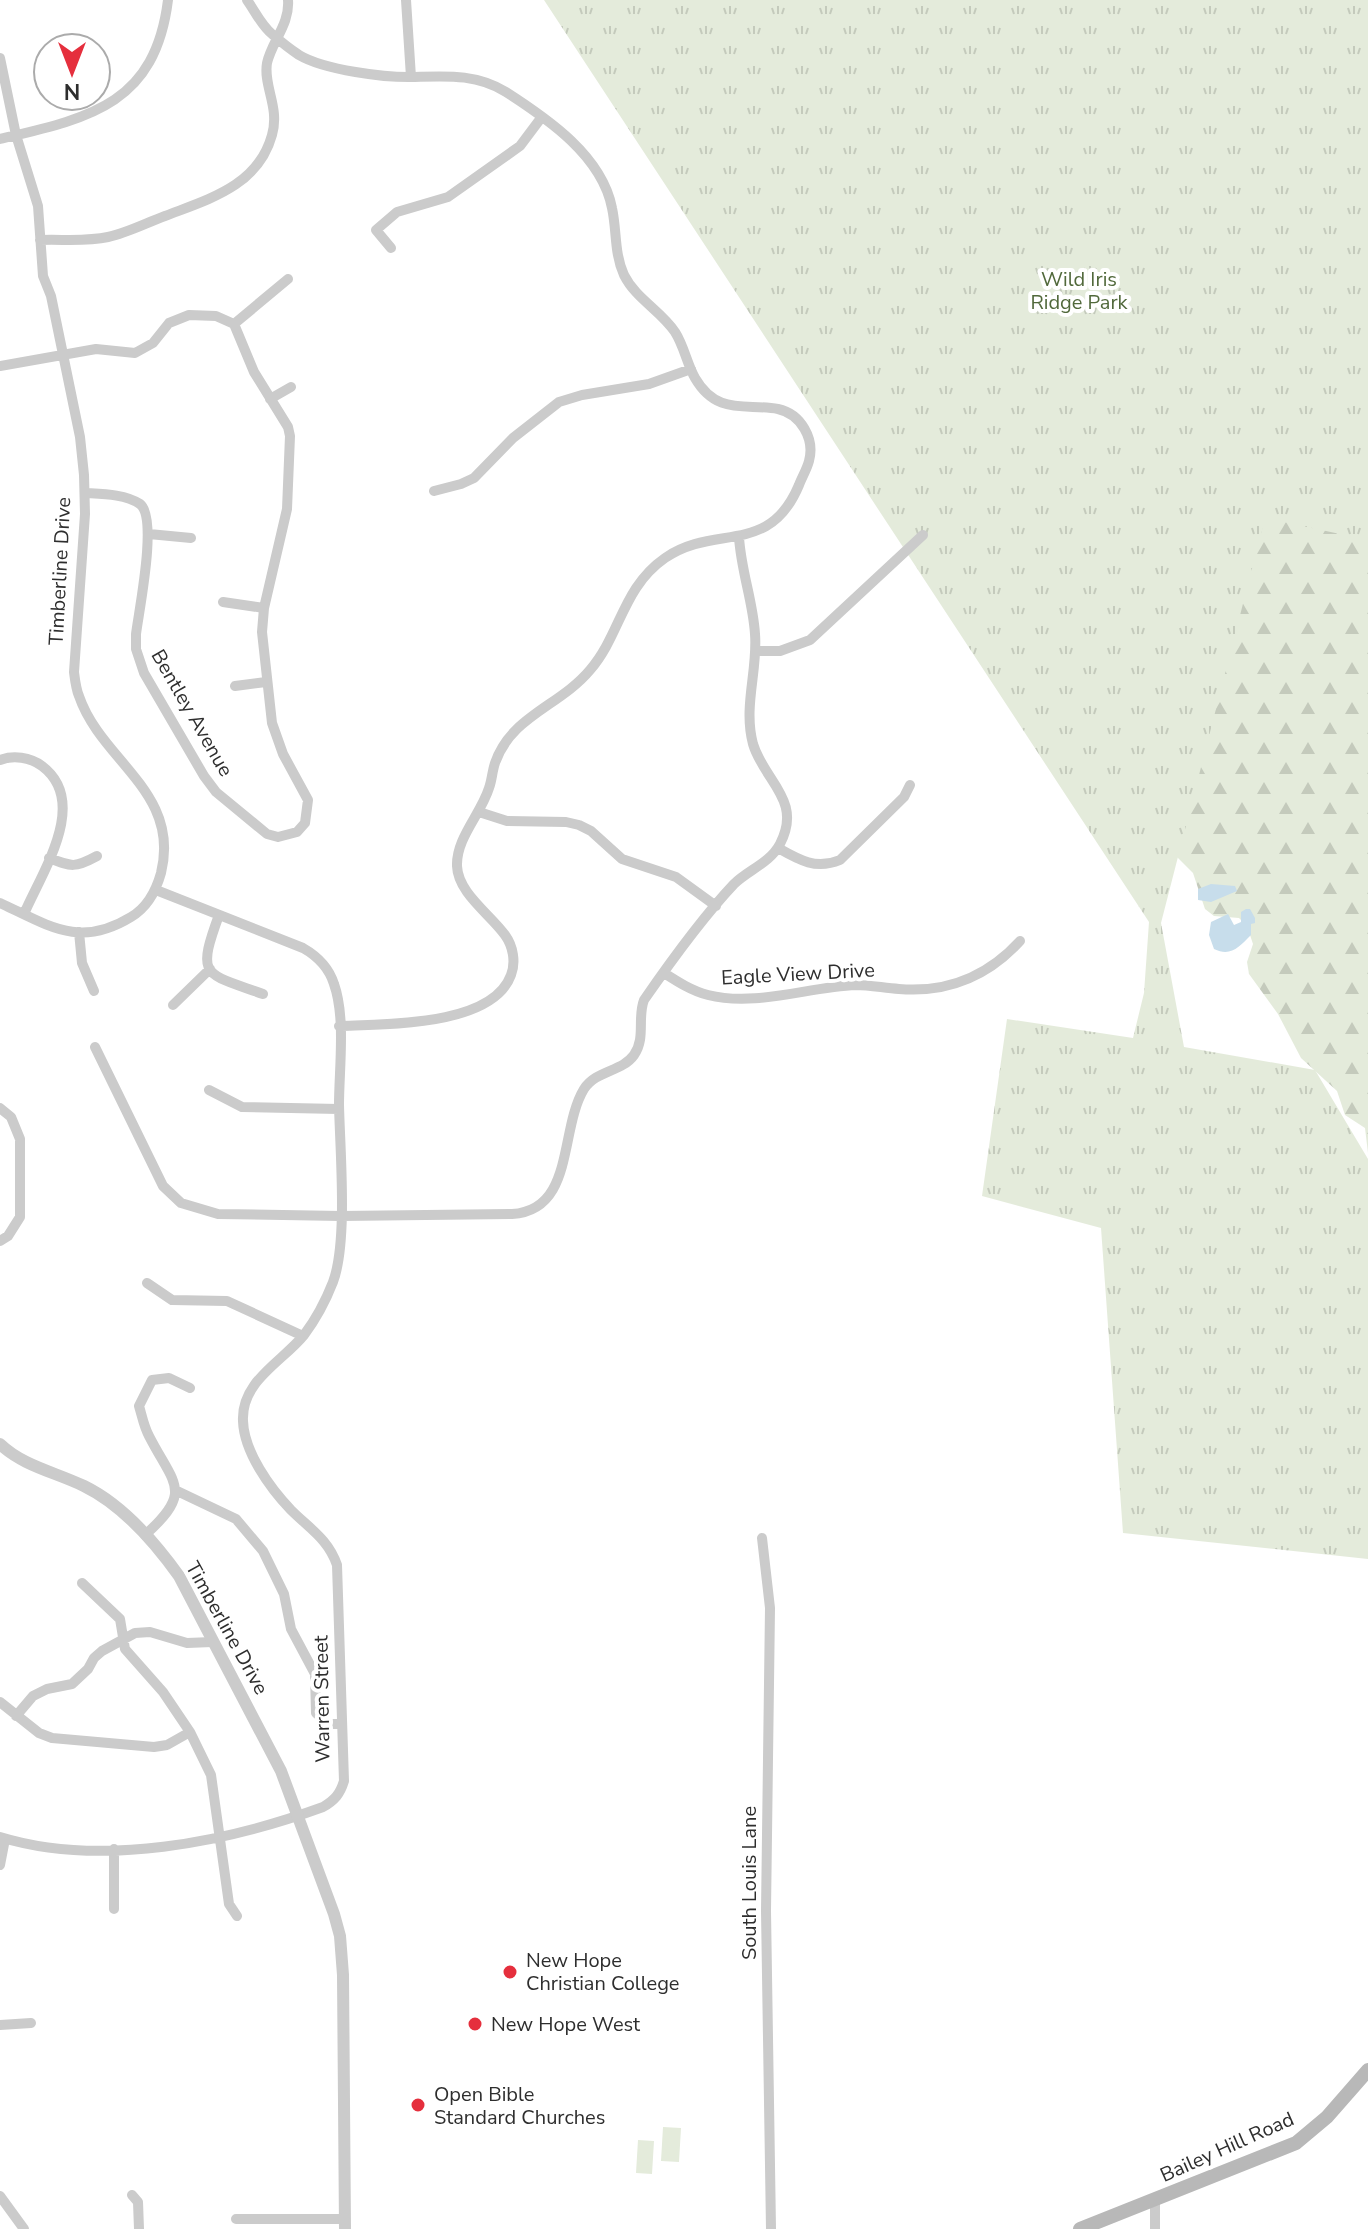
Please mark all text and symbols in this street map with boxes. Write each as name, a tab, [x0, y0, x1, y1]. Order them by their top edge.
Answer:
north arrow	[32, 32, 112, 112]
text: N	[64, 76, 80, 106]
park label: Wild Iris Ridge Park	[1030, 266, 1129, 316]
street label: Timberline Drive	[43, 496, 77, 646]
street label: Bentley Avenue	[145, 645, 239, 781]
street label: Eagle View Drive	[721, 956, 875, 992]
street label: Timberline Drive	[179, 1557, 275, 1699]
street label: Warren Street	[307, 1634, 337, 1763]
street label: South Louis Lane	[736, 1806, 763, 1960]
place label: New Hope Christian College	[526, 1947, 680, 1997]
marker: New Hope Christian College	[501, 1963, 519, 1981]
place label: New Hope West	[491, 2011, 641, 2038]
marker: New Hope West	[466, 2015, 484, 2033]
place label: Open Bible Standard Churches	[434, 2081, 605, 2131]
marker: Open Bible Standard Churches	[409, 2096, 427, 2114]
street label: Bailey Hill Road	[1156, 2105, 1298, 2189]

